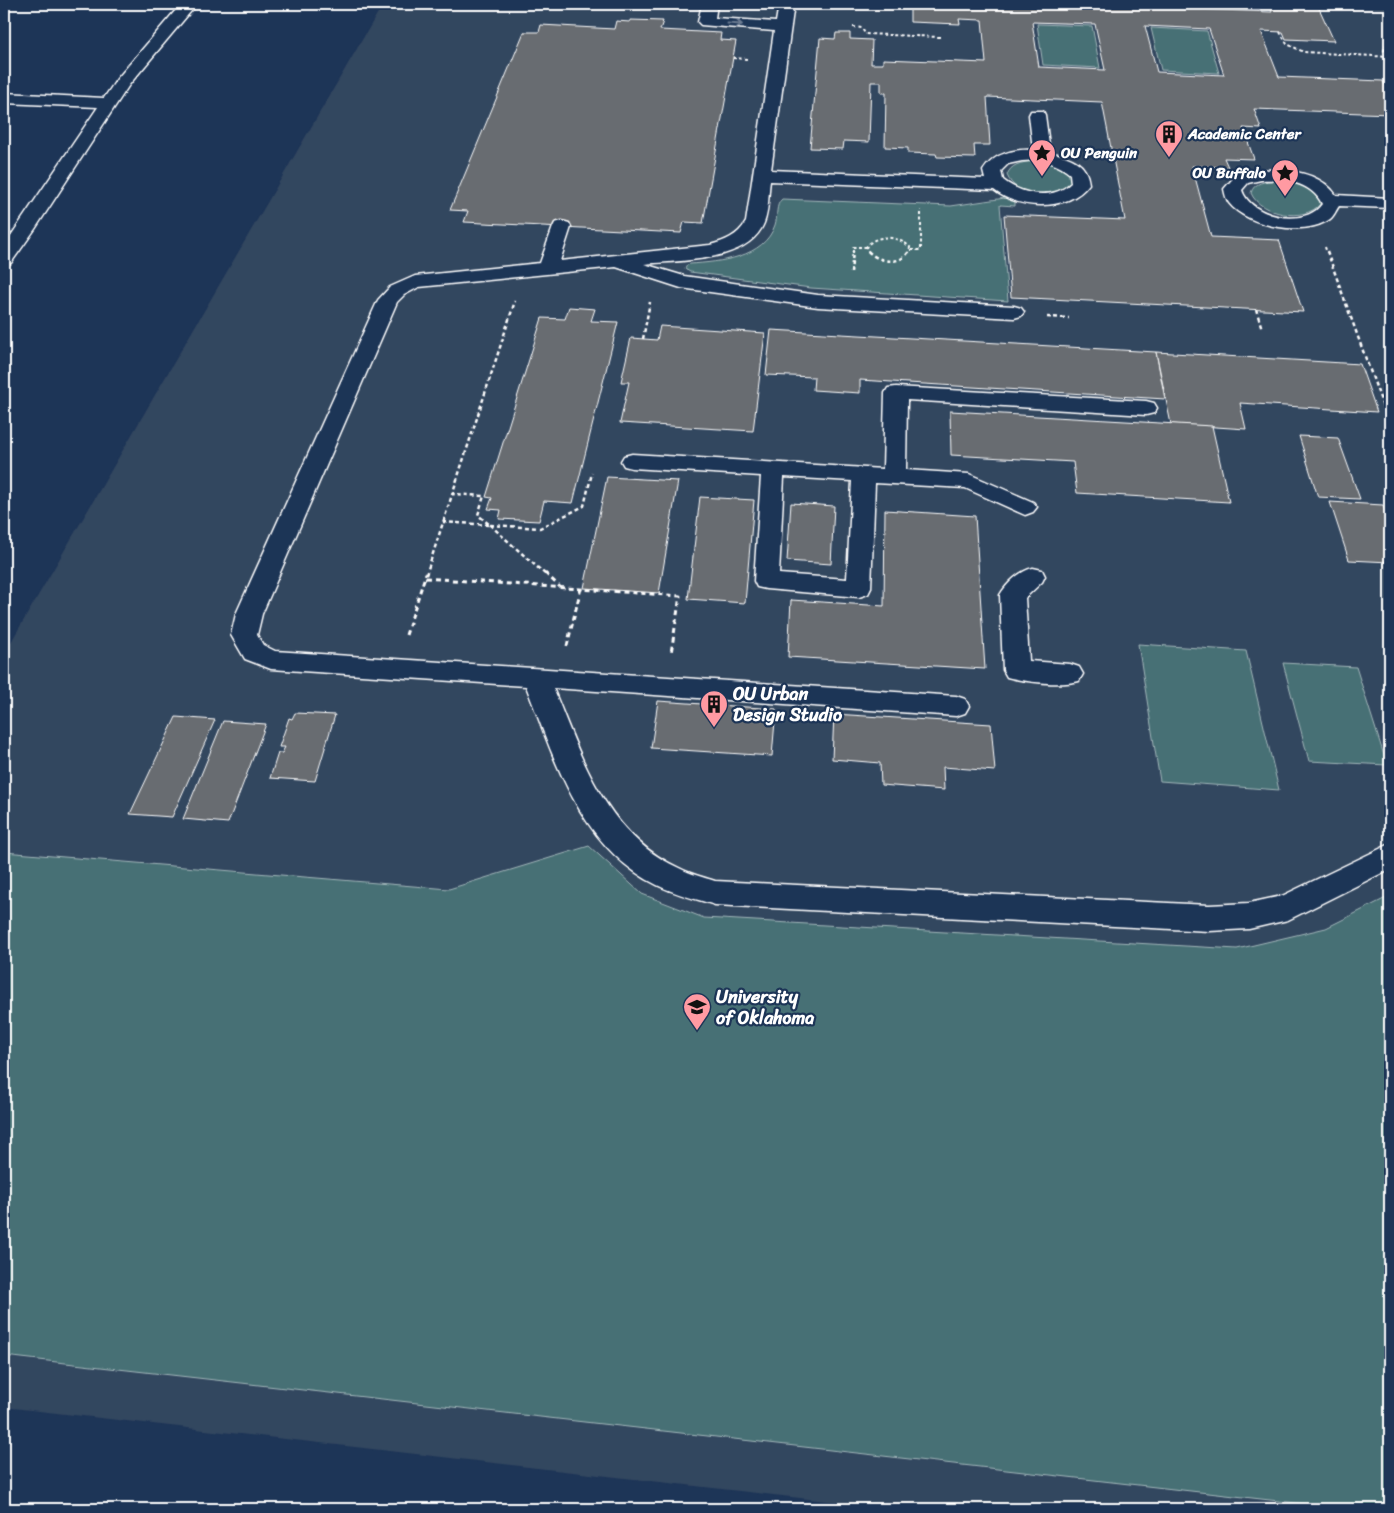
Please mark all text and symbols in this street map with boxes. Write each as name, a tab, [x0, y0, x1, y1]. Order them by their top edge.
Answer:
one-way arrow	[727, 19, 743, 29]
building icon: Academic Center	[1154, 119, 1184, 158]
place label: Academic Center	[1187, 121, 1302, 147]
place icon: OU Penguin	[1027, 138, 1057, 177]
place label: OU Penguin	[1060, 140, 1138, 166]
place icon: OU Buffalo	[1270, 158, 1300, 197]
place label: OU Buffalo	[1192, 160, 1267, 186]
place label: OU Urban Design Studio	[733, 678, 843, 731]
building icon: OU Urban Design Studio	[699, 689, 729, 728]
place label: University of Oklahoma	[716, 981, 814, 1034]
school or university icon: University of Oklahoma	[682, 992, 712, 1031]

